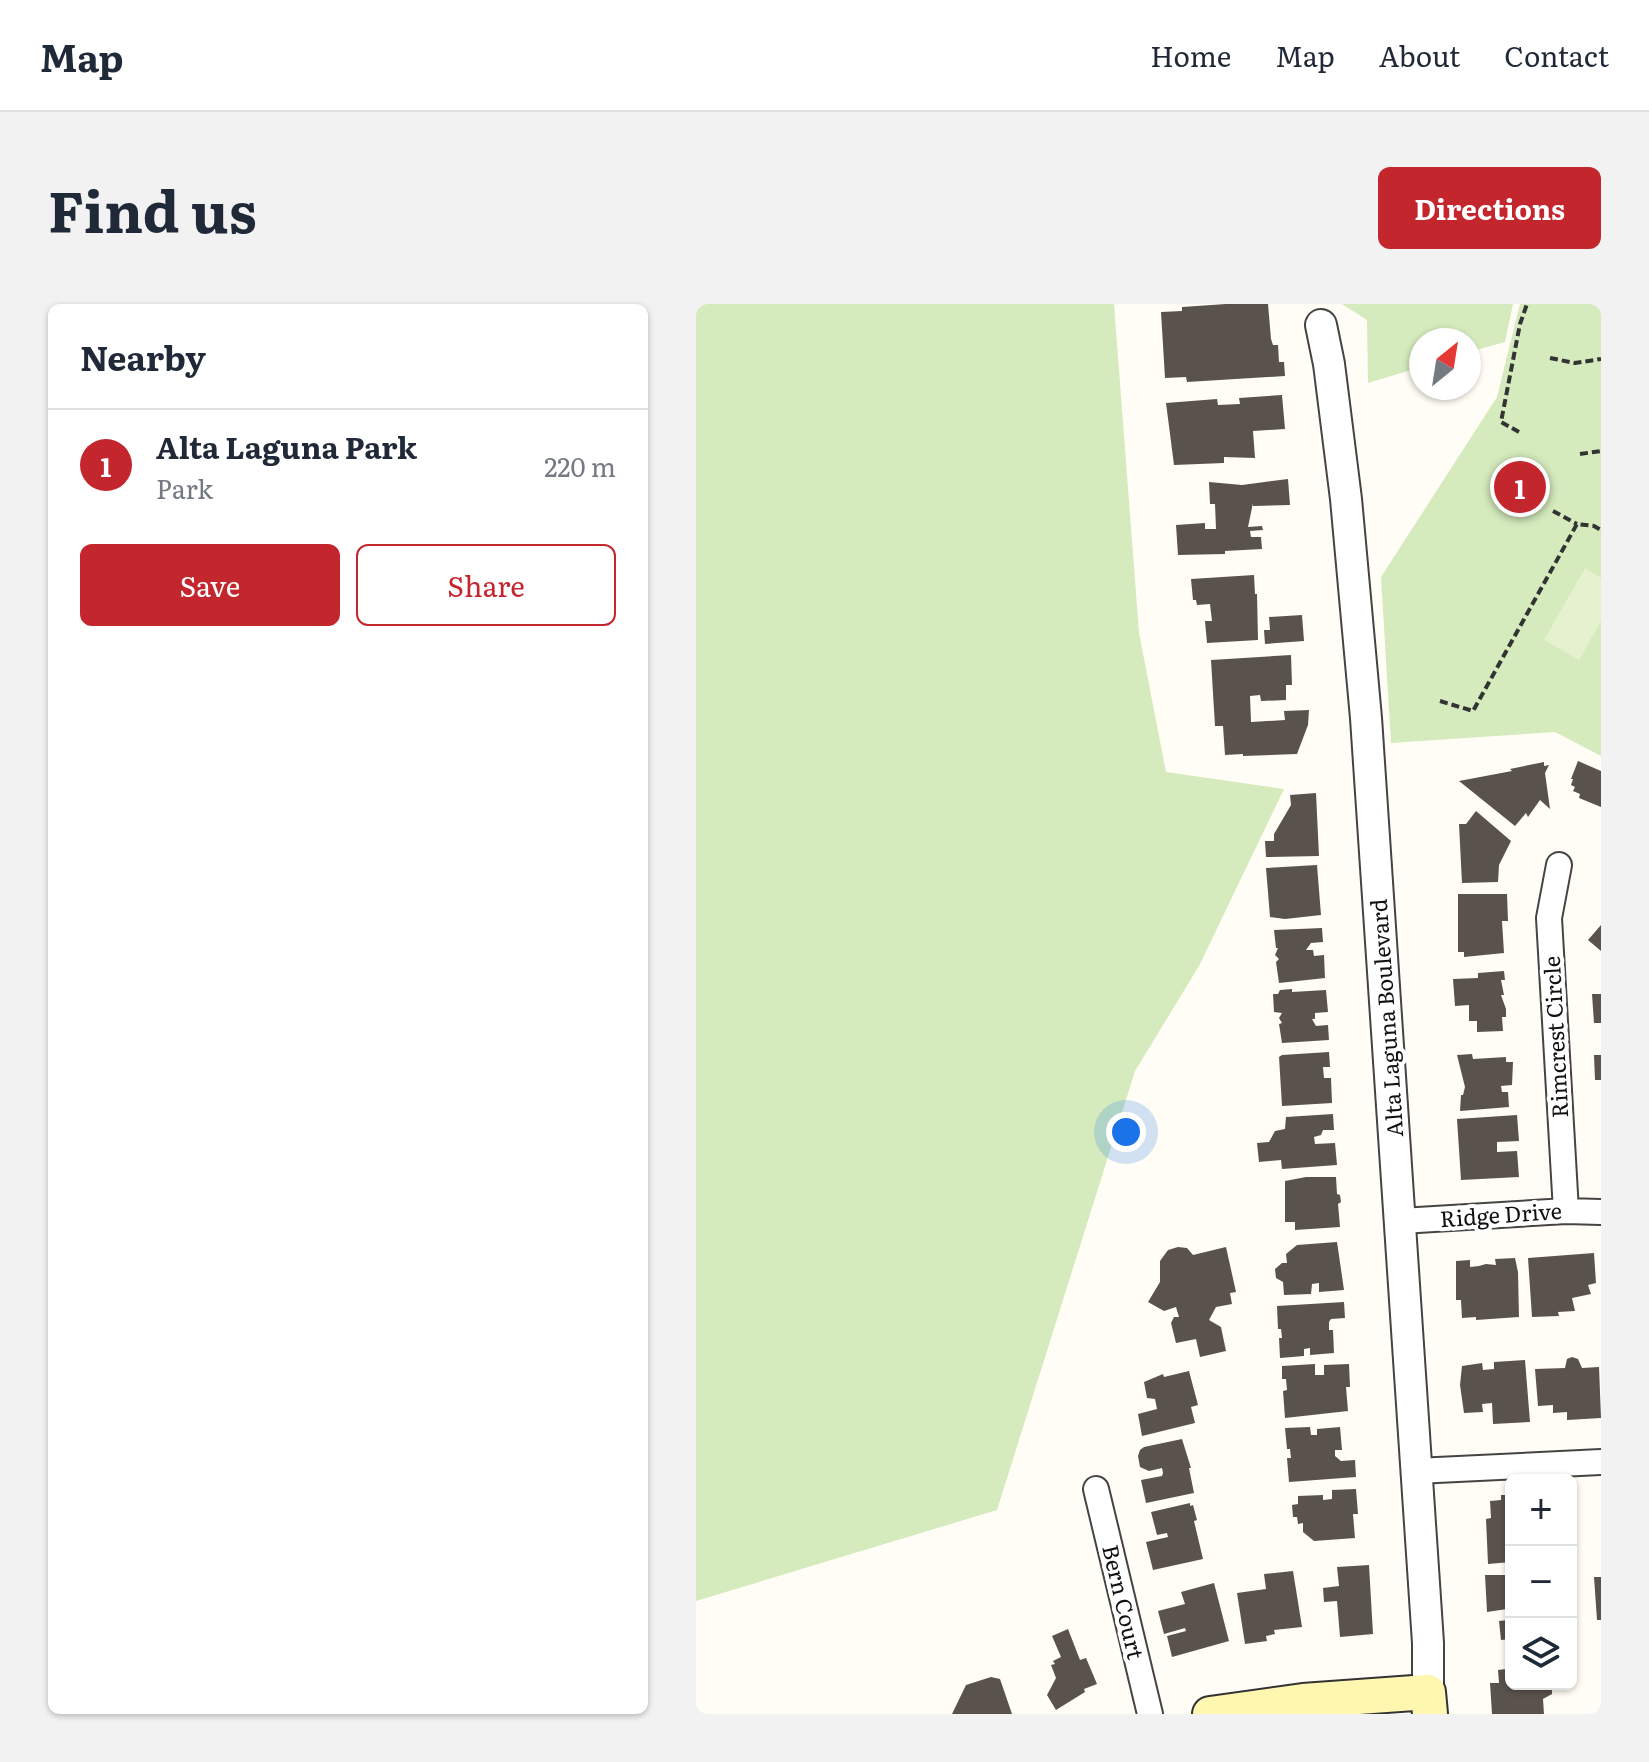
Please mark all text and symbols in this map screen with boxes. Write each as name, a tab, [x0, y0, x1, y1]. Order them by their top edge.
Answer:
text: Map	[40, 27, 124, 84]
text: Home	[1150, 34, 1231, 76]
text: Map	[1275, 34, 1335, 76]
text: About	[1379, 34, 1460, 76]
text: Contact	[1504, 34, 1609, 76]
text: Find us	[48, 167, 257, 250]
button: Directions	[1378, 167, 1601, 249]
north arrow	[1409, 328, 1481, 400]
text: Nearby	[80, 331, 206, 381]
text: Alta Laguna Park	[156, 424, 417, 468]
text: 1	[101, 446, 111, 485]
text: 220 m	[544, 446, 616, 485]
pin: 1	[1494, 457, 1546, 517]
text: Park	[156, 468, 213, 507]
button: Save	[80, 544, 340, 626]
button: Share	[356, 544, 616, 626]
street label: Alta Laguna Boulevard	[1361, 898, 1410, 1138]
street label: Rimcrest Circle	[1534, 955, 1575, 1119]
your location	[1106, 1112, 1146, 1152]
street label: Ridge Drive	[1439, 1193, 1563, 1234]
map controls	[1505, 1474, 1577, 1690]
button: +	[1505, 1474, 1577, 1546]
street label: Bern Court	[1095, 1541, 1154, 1662]
button: −	[1505, 1546, 1577, 1618]
button: layers	[1505, 1618, 1577, 1690]

